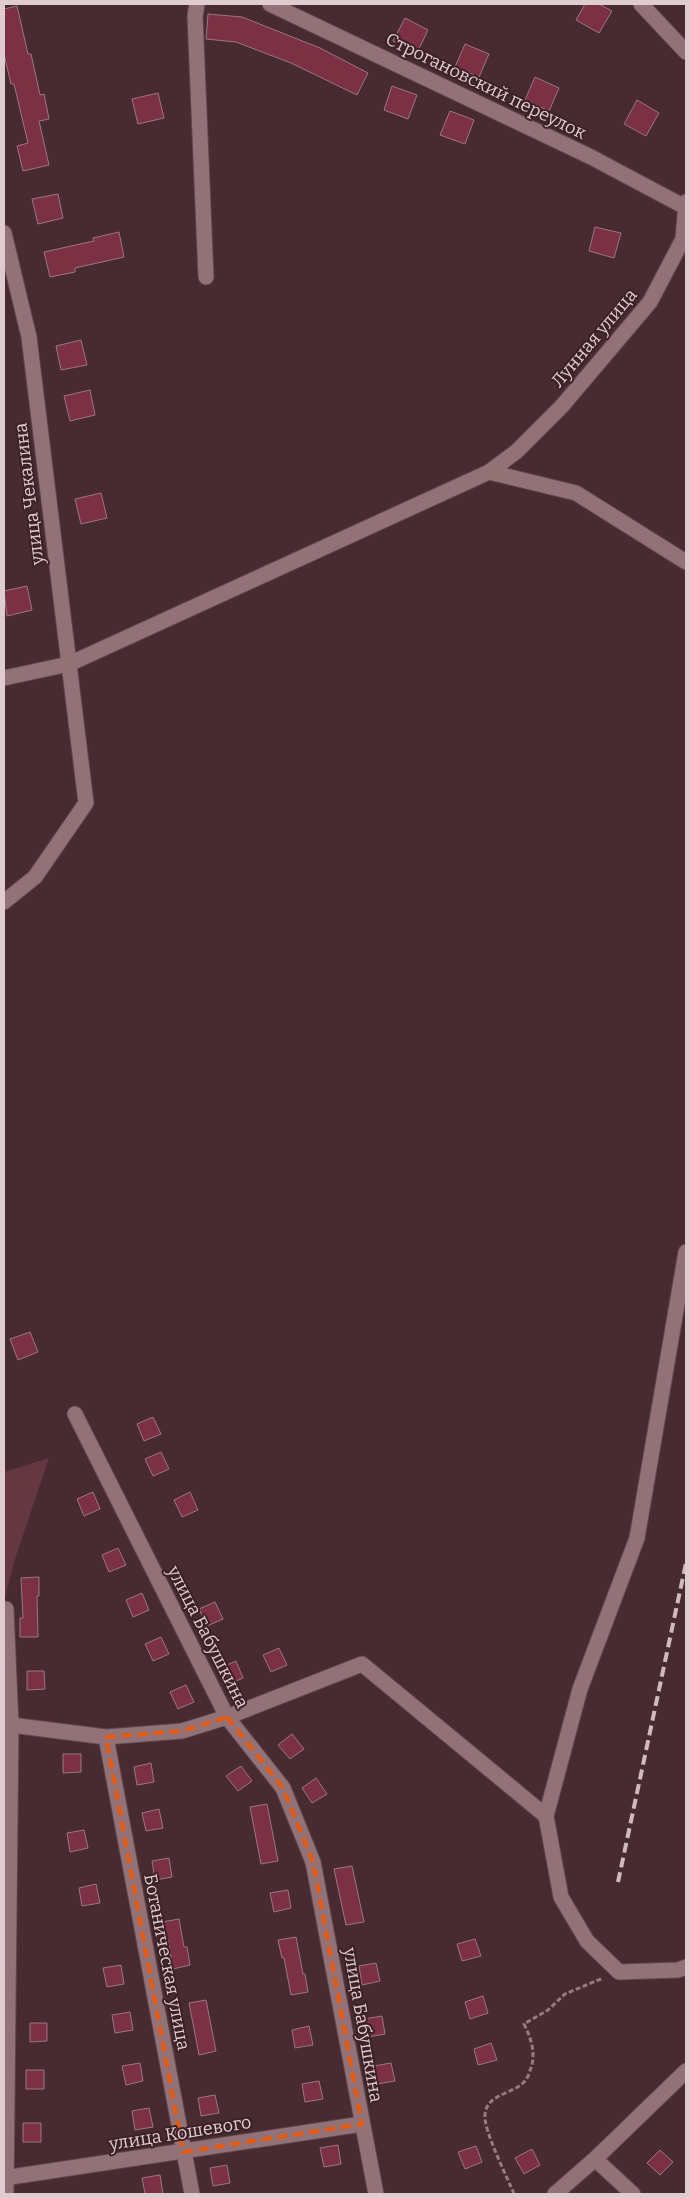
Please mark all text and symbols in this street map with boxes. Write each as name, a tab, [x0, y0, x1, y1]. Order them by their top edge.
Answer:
street label: Строгановский переулок	[382, 28, 590, 144]
street label: Лунная улица	[546, 284, 642, 392]
street label: улица Чекалина	[9, 421, 49, 567]
street label: улица Бабушкина	[162, 1561, 253, 1712]
street label: Ботаническая улица	[139, 1872, 195, 2052]
street label: улица Бабушкина	[338, 1945, 387, 2104]
street label: улица Кошевого	[106, 2111, 253, 2155]

